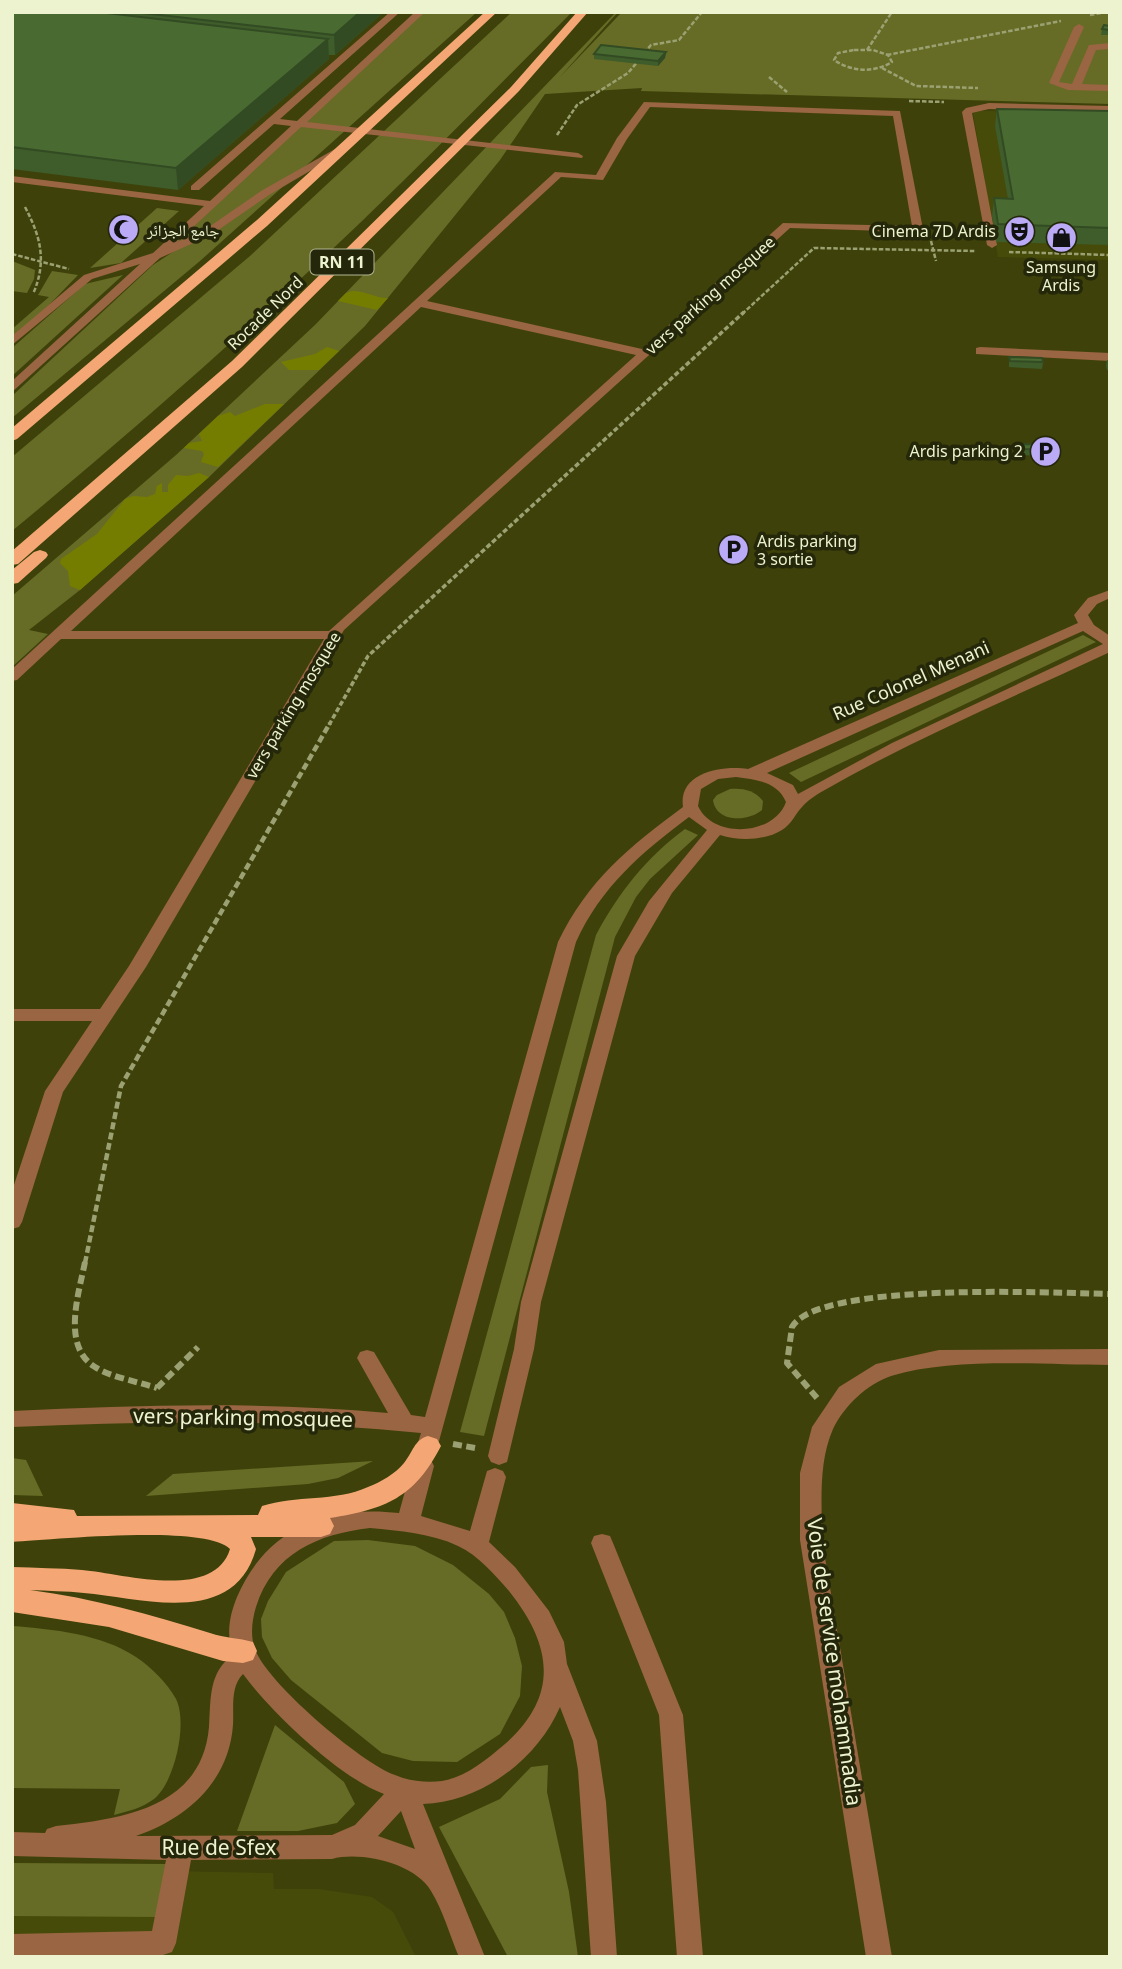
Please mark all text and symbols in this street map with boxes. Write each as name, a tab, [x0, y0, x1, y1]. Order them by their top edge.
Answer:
mosque icon: جامع الجزائر	[107, 213, 141, 247]
theatre icon: Cinema 7D Ardis	[1002, 214, 1036, 248]
place label: جامع الجزائر	[146, 219, 219, 241]
place label: Cinema 7D Ardis	[872, 220, 996, 242]
shop icon: Samsung Ardis	[1044, 221, 1078, 255]
street label: vers parking mosquee	[640, 231, 780, 359]
road number: RN 11	[310, 250, 374, 274]
place label: Samsung Ardis	[1026, 256, 1096, 296]
street label: Rocade Nord	[222, 271, 308, 355]
parking icon: Ardis parking 2	[1029, 434, 1063, 468]
place label: Ardis parking 2	[910, 440, 1023, 462]
place label: Ardis parking 3 sortie	[757, 530, 857, 570]
parking icon: Ardis parking 3 sortie	[717, 533, 751, 567]
street label: vers parking mosquee	[240, 627, 346, 783]
street label: Rue Colonel Menani	[829, 635, 993, 725]
street label: vers parking mosquee	[133, 1401, 353, 1433]
street label: Voie de service mohammadia	[801, 1516, 869, 1807]
street label: Rue de Sfex	[162, 1833, 276, 1861]

